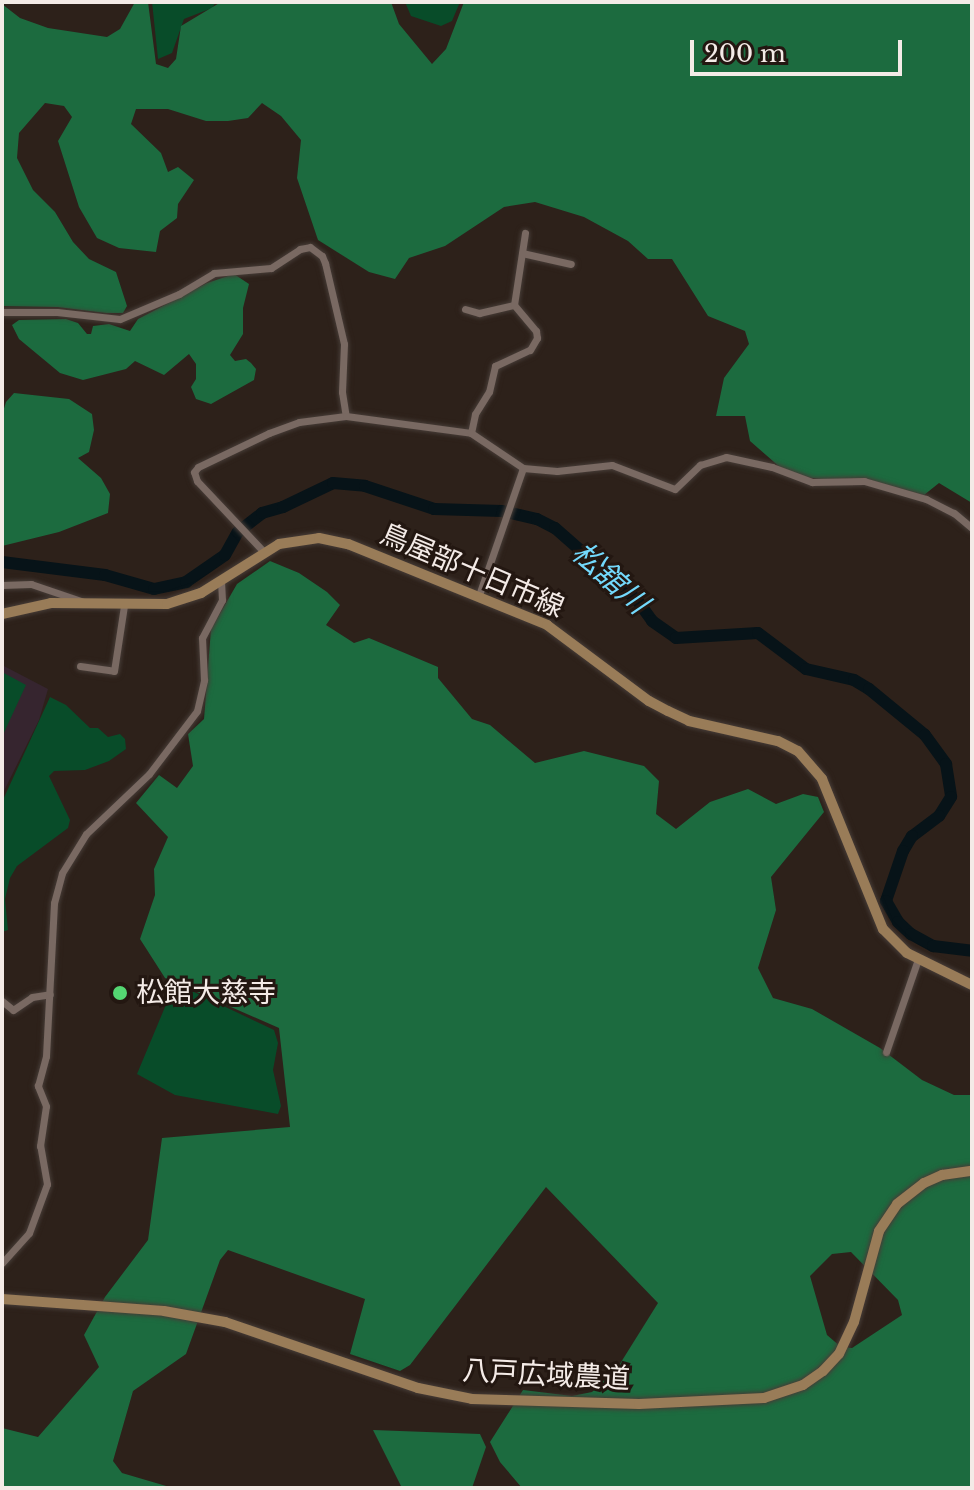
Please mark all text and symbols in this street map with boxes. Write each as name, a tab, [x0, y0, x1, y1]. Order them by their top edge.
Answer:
scale bar	[694, 24, 906, 74]
text: 200 m	[704, 39, 786, 68]
street label: 鳥屋部十日市線	[375, 517, 569, 625]
water label: 松舘川	[565, 535, 655, 621]
place label: 松館大慈寺	[136, 976, 276, 1010]
marker: 松館大慈寺	[111, 984, 129, 1002]
street label: 八戸広域農道	[461, 1354, 631, 1396]

